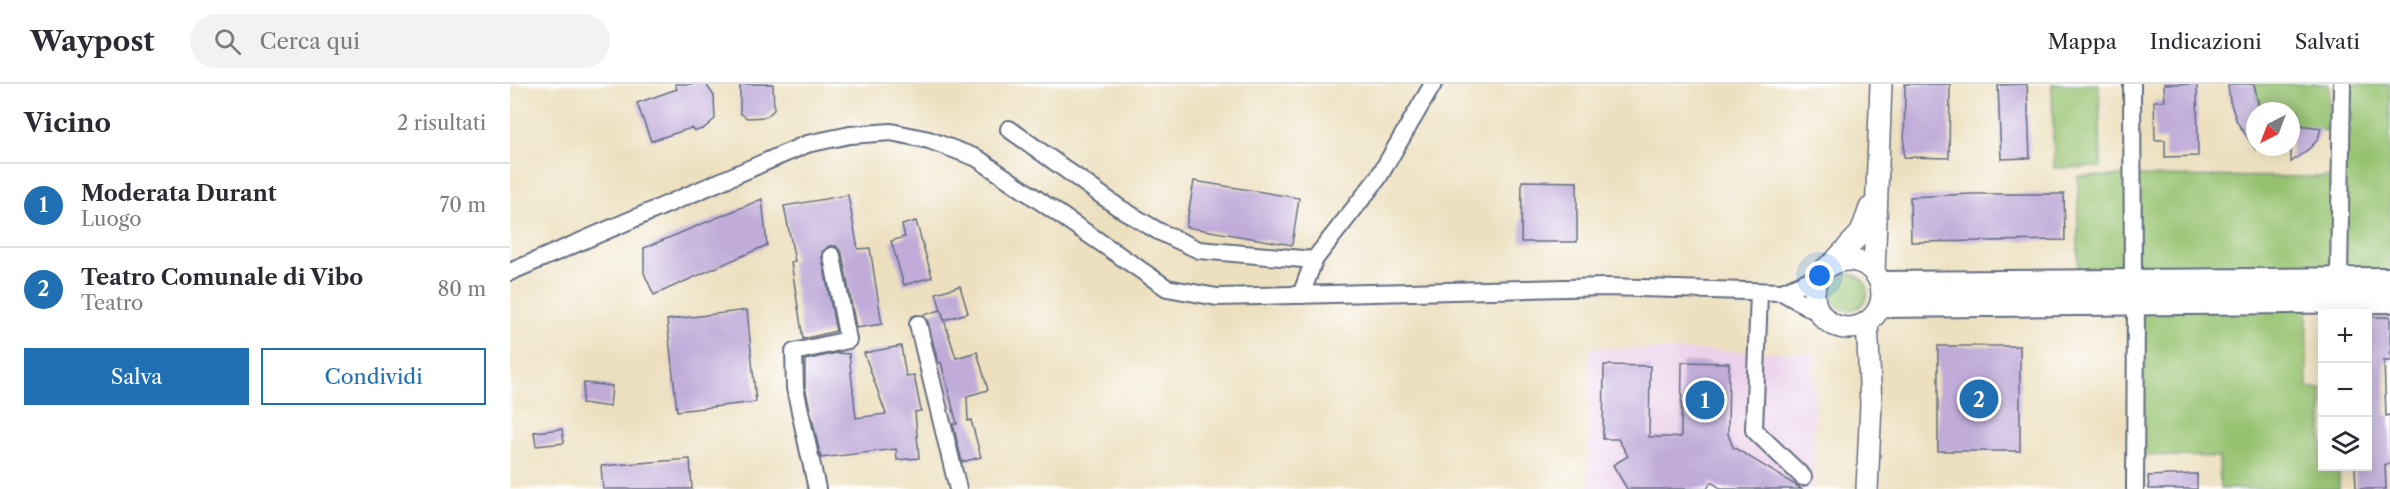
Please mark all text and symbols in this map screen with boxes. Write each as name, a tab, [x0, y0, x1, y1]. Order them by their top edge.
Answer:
search box	[190, 14, 610, 68]
text: Waypost	[30, 24, 154, 58]
icon: search	[211, 25, 244, 58]
text: Cerca qui	[259, 28, 360, 55]
text: Mappa	[2048, 29, 2117, 54]
text: Indicazioni	[2150, 29, 2262, 54]
text: Salvati	[2295, 29, 2360, 54]
north arrow	[2246, 102, 2300, 156]
text: Vicino	[24, 107, 111, 139]
text: 2 risultati	[397, 111, 486, 135]
text: Moderata Durant	[81, 180, 277, 207]
text: 1	[39, 193, 48, 217]
text: 70 m	[440, 193, 486, 217]
text: Luogo	[81, 207, 141, 231]
your location	[1805, 261, 1834, 290]
text: Teatro Comunale di Vibo	[81, 264, 363, 291]
text: 2	[38, 277, 49, 301]
text: 80 m	[438, 277, 486, 301]
text: Teatro	[81, 291, 143, 315]
map controls	[2318, 309, 2372, 471]
button: +	[2318, 309, 2372, 363]
button: Salva	[24, 348, 249, 405]
button: Condividi	[261, 348, 486, 405]
button: −	[2318, 363, 2372, 417]
pin: 2	[1960, 376, 1998, 422]
pin: 1	[1686, 378, 1724, 422]
button: layers	[2318, 417, 2372, 471]

